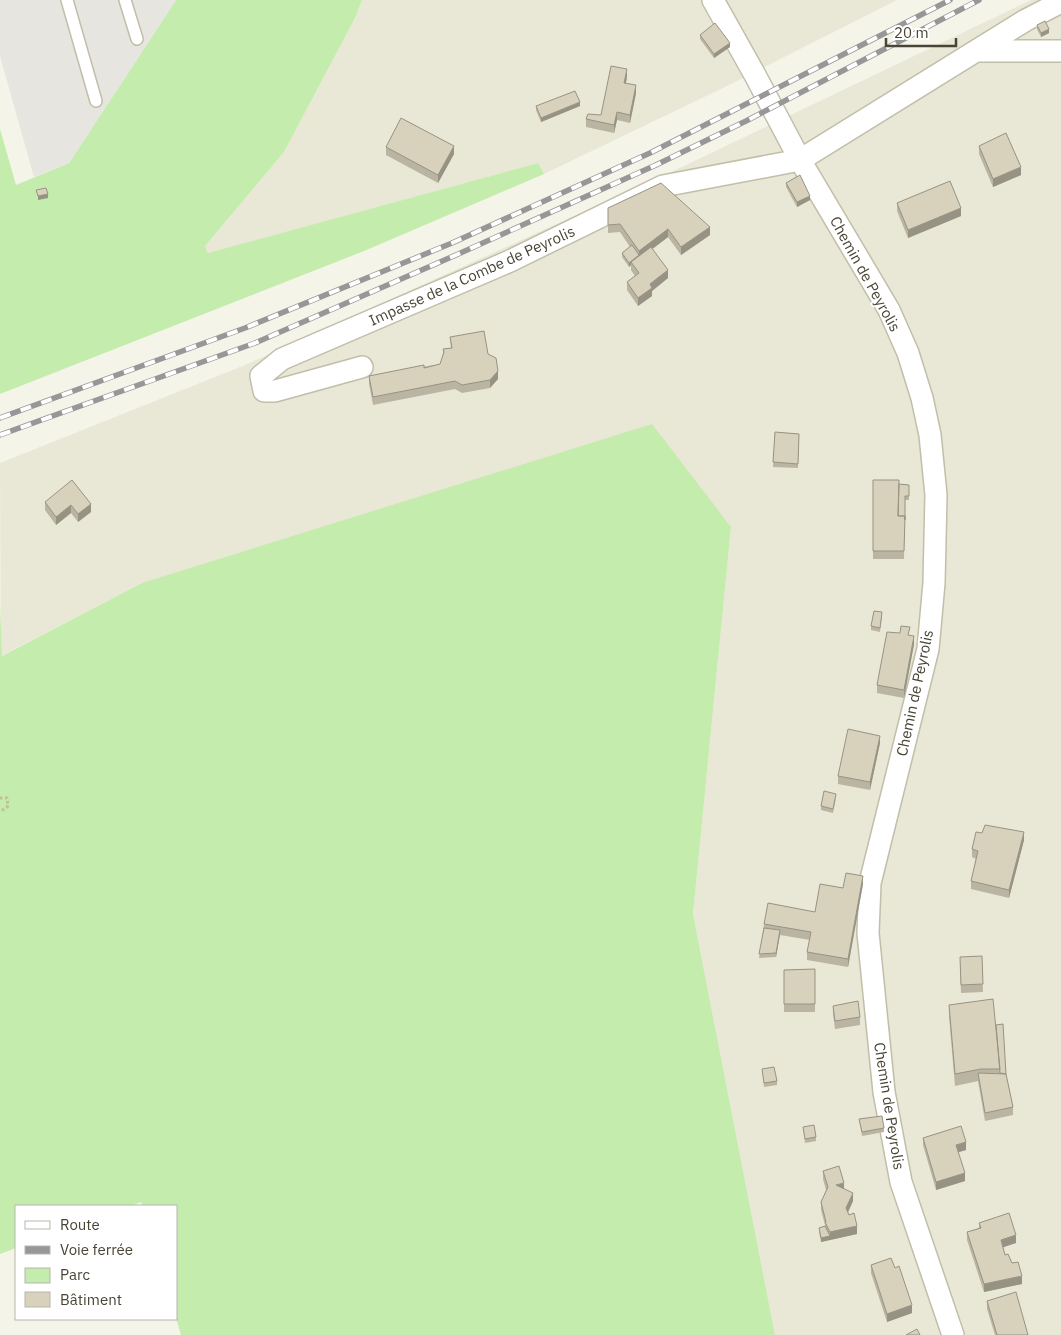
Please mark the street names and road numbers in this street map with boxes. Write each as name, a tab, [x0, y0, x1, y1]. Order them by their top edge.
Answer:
street label: Chemin de Peyrolis	[826, 213, 905, 335]
street label: Impasse de la Combe de Peyrolis	[366, 221, 578, 330]
street label: Chemin de Peyrolis	[892, 628, 937, 758]
street label: Chemin de Peyrolis	[870, 1041, 909, 1171]

